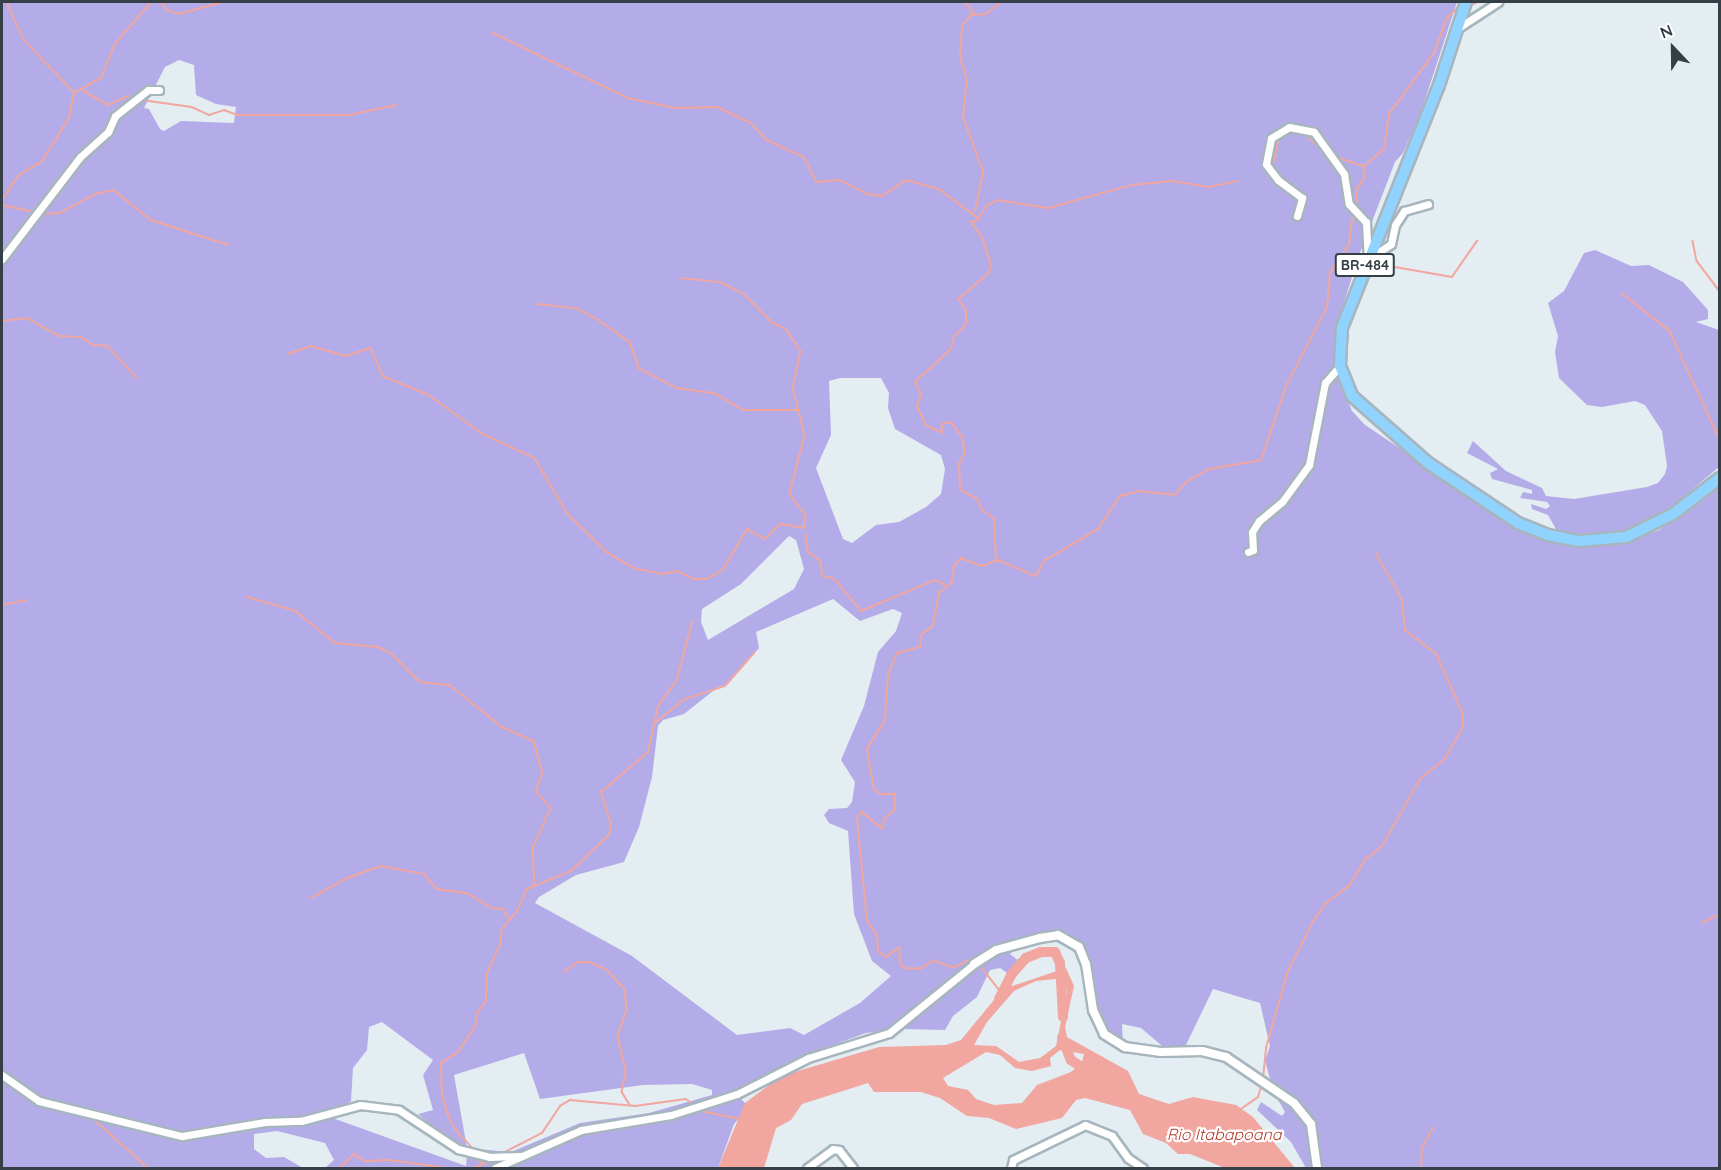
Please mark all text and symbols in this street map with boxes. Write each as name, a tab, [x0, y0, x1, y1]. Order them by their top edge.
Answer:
north arrow	[1643, 18, 1703, 78]
text: N	[1657, 20, 1675, 43]
road number: BR-484	[1334, 254, 1396, 276]
water label: Rio Itabapoana	[1167, 1124, 1281, 1144]

